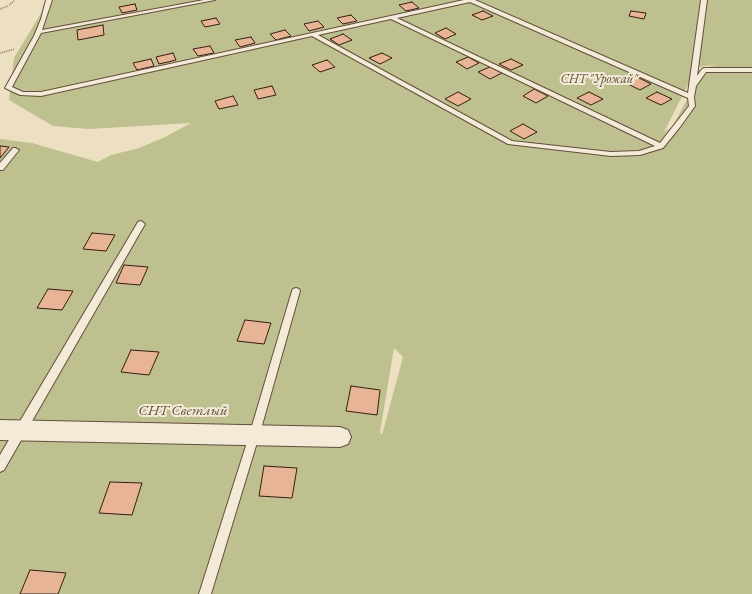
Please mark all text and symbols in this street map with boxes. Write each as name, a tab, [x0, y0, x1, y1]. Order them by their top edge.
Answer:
park label: СНТ "Урожай"	[560, 71, 638, 87]
park label: СНТ Светлый	[138, 402, 228, 420]

